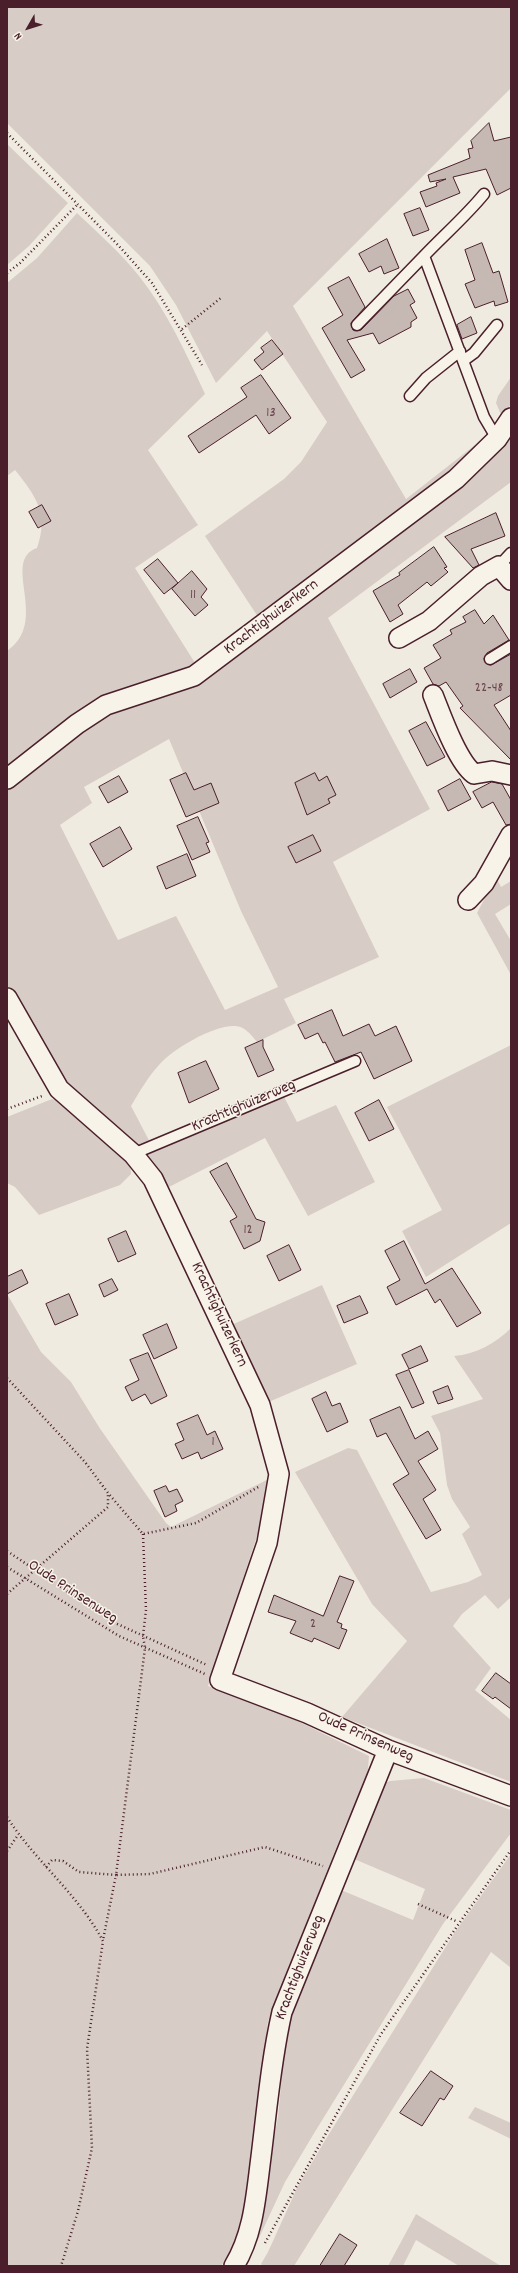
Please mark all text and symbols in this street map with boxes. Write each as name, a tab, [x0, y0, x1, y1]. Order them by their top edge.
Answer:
north arrow	[8, 8, 48, 48]
text: N	[11, 28, 27, 43]
house number: 13	[266, 406, 276, 422]
street label: Krachtighuizerkern	[221, 576, 323, 660]
house number: 11	[190, 588, 196, 604]
house number: 22-48	[475, 681, 503, 697]
street label: Krachtighuizerweg	[189, 1076, 299, 1138]
house number: 12	[243, 1223, 253, 1239]
street label: Krachtighuizerkern	[185, 1259, 251, 1371]
house number: 1	[211, 1435, 215, 1451]
street label: Oude Prinsenweg	[23, 1557, 121, 1629]
house number: 2	[310, 1617, 316, 1633]
street label: Oude Prinsenweg	[314, 1708, 416, 1768]
street label: Krachtighuizerweg	[272, 1913, 330, 2023]

